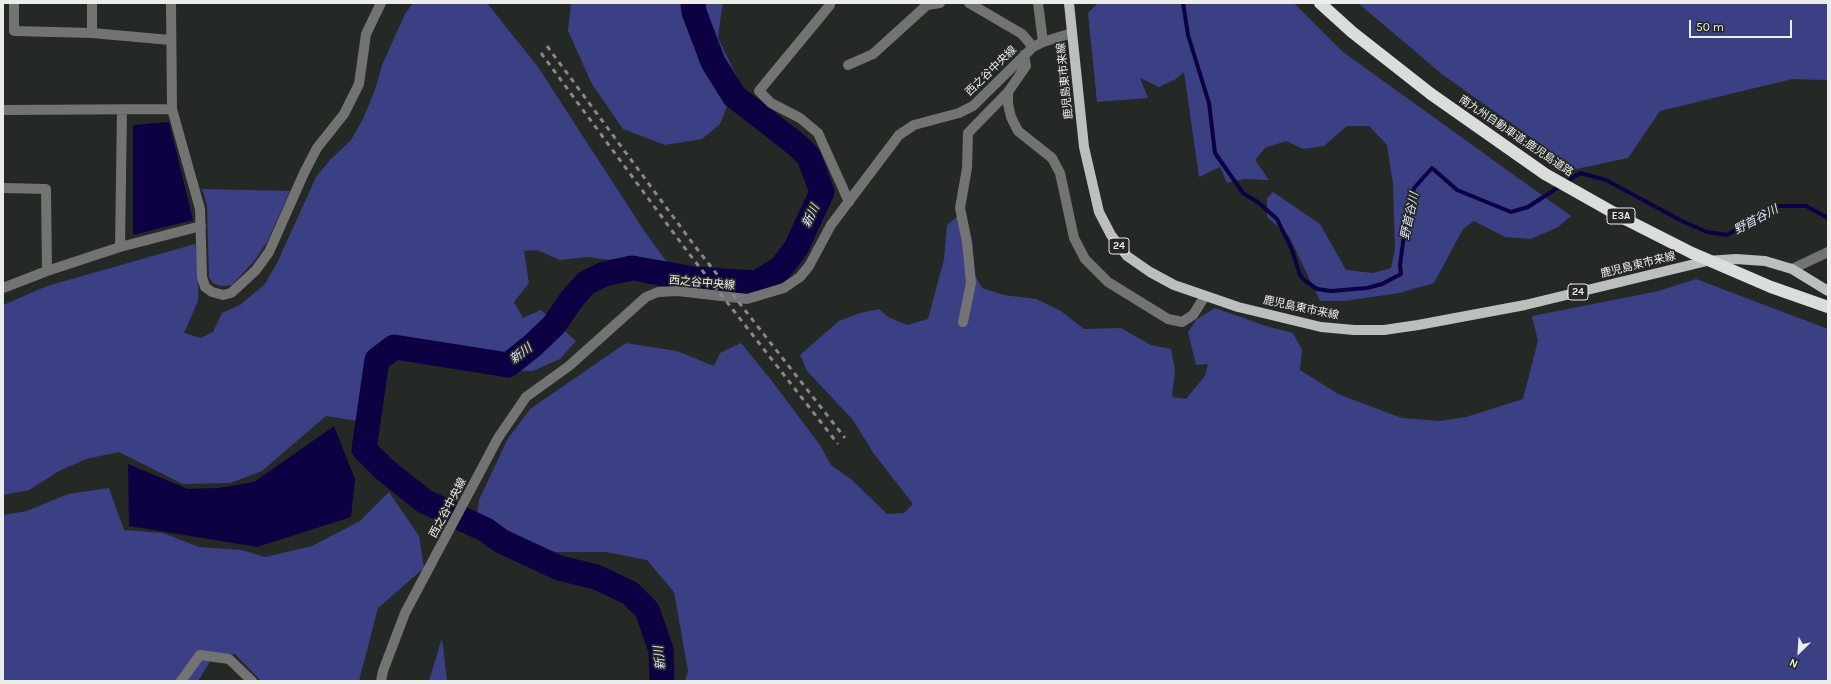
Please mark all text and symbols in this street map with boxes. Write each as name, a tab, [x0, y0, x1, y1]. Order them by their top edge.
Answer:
scale bar	[1691, 12, 1794, 38]
text: 50 m	[1696, 20, 1724, 34]
street label: 鹿児島東市来線	[1054, 42, 1076, 120]
street label: 西之谷中央線	[963, 43, 1019, 99]
street label: 南九州自動車道;鹿児島道路	[1456, 93, 1576, 179]
water label: 野首谷川	[1398, 191, 1422, 241]
water label: 新川	[799, 202, 823, 230]
water label: 野首谷川	[1731, 202, 1781, 238]
road number: E3A	[1607, 208, 1635, 224]
road number: 24	[1109, 238, 1129, 254]
street label: 鹿児島東市来線	[1599, 249, 1677, 281]
street label: 西之谷中央線	[669, 274, 735, 292]
road number: 24	[1568, 284, 1588, 300]
street label: 鹿児島東市来線	[1262, 294, 1340, 322]
water label: 新川	[507, 341, 535, 367]
street label: 西之谷中央線	[427, 476, 469, 540]
north arrow	[1779, 632, 1819, 672]
water label: 新川	[651, 645, 669, 671]
text: N	[1787, 656, 1800, 671]

